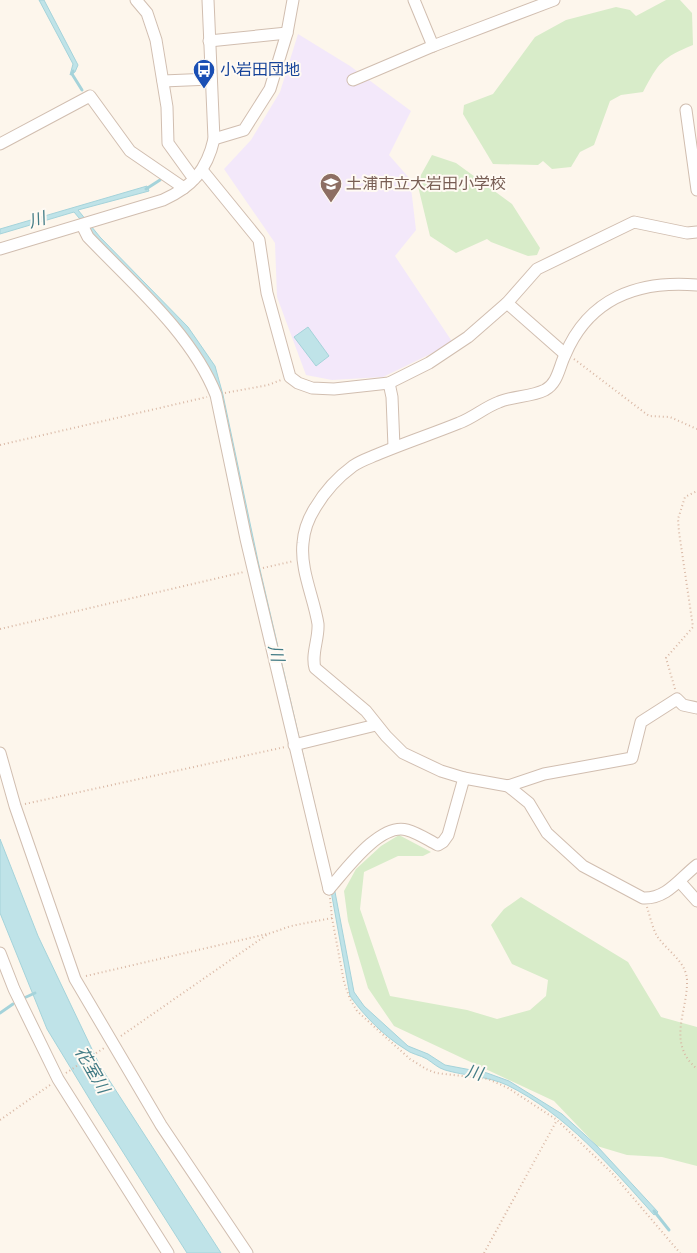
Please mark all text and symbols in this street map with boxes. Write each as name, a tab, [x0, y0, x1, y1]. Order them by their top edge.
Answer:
bus stop icon: 小岩田団地	[191, 57, 217, 90]
place label: 小岩田団地	[220, 62, 300, 78]
school or university icon: 土浦市立大岩田小学校	[318, 171, 344, 204]
place label: 土浦市立大岩田小学校	[346, 175, 506, 192]
water label: 川	[26, 209, 49, 231]
water label: 川	[266, 643, 287, 665]
water label: 花室川	[72, 1043, 114, 1098]
water label: 川	[464, 1063, 486, 1083]

